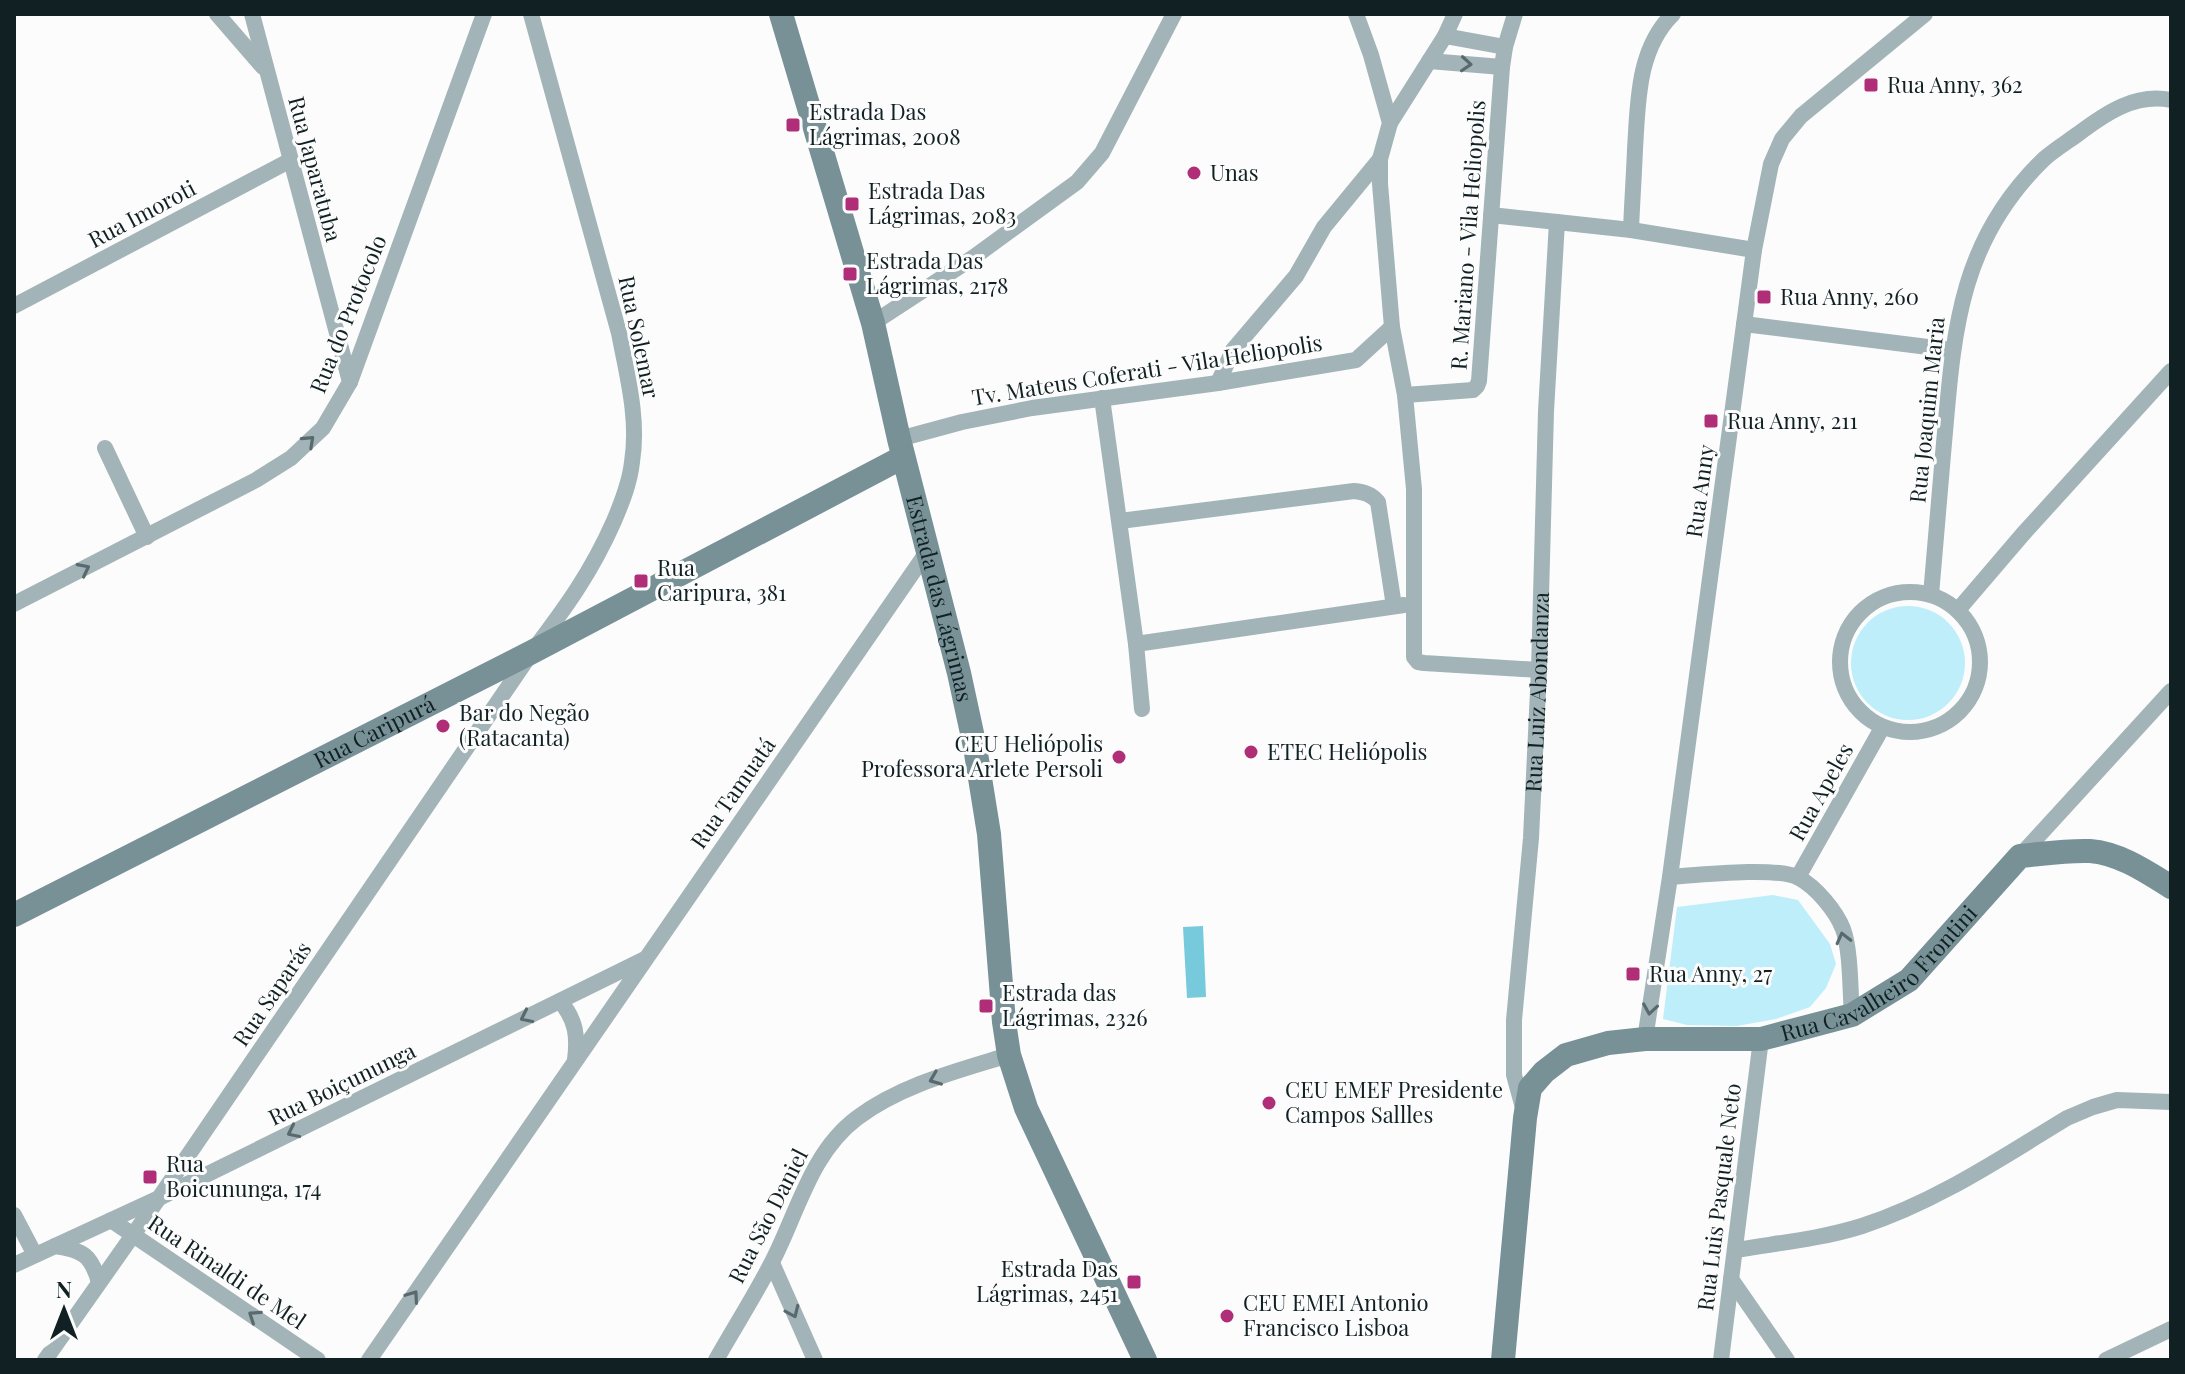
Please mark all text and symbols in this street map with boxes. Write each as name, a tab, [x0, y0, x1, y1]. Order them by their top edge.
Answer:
one-way arrow	[1460, 55, 1473, 72]
place label: Rua Anny, 362	[1887, 69, 2023, 99]
marker: Rua Anny, 362	[1862, 76, 1880, 94]
street label: Rua Japaratuba	[282, 93, 350, 245]
place label: Estrada Das Lágrimas, 2008	[809, 96, 961, 151]
street label: R. Mariano - Vila Heliopolis	[1443, 99, 1491, 371]
marker: Estrada Das Lágrimas, 2008	[784, 116, 802, 134]
place label: Unas	[1210, 157, 1259, 187]
marker: Unas	[1185, 164, 1203, 182]
street label: Rua Imoroti	[82, 172, 201, 254]
place label: Estrada Das Lágrimas, 2083	[868, 175, 1016, 230]
marker: Estrada Das Lágrimas, 2083	[843, 195, 861, 213]
street label: Rua do Protocolo	[302, 230, 393, 397]
place label: Estrada Das Lágrimas, 2178	[866, 245, 1008, 300]
marker: Estrada Das Lágrimas, 2178	[841, 265, 859, 283]
street label: Rua Solemar	[612, 273, 668, 401]
place label: Rua Anny, 260	[1780, 281, 1919, 311]
marker: Rua Anny, 260	[1755, 288, 1773, 306]
street label: Rua Joaquim Maria	[1901, 315, 1951, 504]
street label: Tv. Mateus Coferati - Vila Heliopolis	[969, 326, 1324, 412]
place label: Rua Anny, 211	[1727, 405, 1858, 435]
marker: Rua Anny, 211	[1702, 412, 1720, 430]
one-way arrow	[300, 436, 314, 451]
street label: Rua Anny	[1678, 442, 1720, 539]
street label: Estrada das Lágrimas	[900, 492, 981, 704]
place label: Rua Caripura, 381	[657, 552, 786, 607]
one-way arrow	[75, 563, 90, 579]
marker: Rua Caripura, 381	[632, 572, 650, 590]
street label: Rua Luiz Abondanza	[1517, 592, 1555, 793]
street label: Rua Caripurá	[308, 688, 439, 774]
place label: Bar do Negão (Ratacanta)	[459, 697, 589, 752]
marker: Bar do Negão (Ratacanta)	[434, 717, 452, 735]
place label: CEU Heliópolis Professora Arlete Persoli	[861, 728, 1103, 783]
street label: Rua Tamuatá	[683, 731, 781, 854]
place label: ETEC Heliópolis	[1267, 736, 1427, 766]
street label: Rua Apeles	[1781, 737, 1859, 846]
marker: ETEC Heliópolis	[1242, 743, 1260, 761]
marker: CEU Heliópolis Professora Arlete Persoli	[1110, 748, 1128, 766]
street label: Rua Cavalheiro Frontini	[1777, 898, 1983, 1047]
one-way arrow	[1835, 931, 1852, 945]
street label: Rua Saparás	[225, 935, 317, 1052]
place label: Rua Anny, 27	[1649, 958, 1772, 988]
marker: Rua Anny, 27	[1624, 965, 1642, 983]
place label: Estrada das Lágrimas, 2326	[1002, 977, 1148, 1032]
marker: Estrada das Lágrimas, 2326	[977, 997, 995, 1015]
one-way arrow	[1642, 1002, 1659, 1016]
one-way arrow	[520, 1007, 534, 1023]
street label: Rua Boiçununga	[263, 1035, 420, 1132]
one-way arrow	[929, 1069, 943, 1085]
place label: CEU EMEF Presidente Campos Sallles	[1285, 1074, 1503, 1129]
street label: Rua Luis Pasquale Neto	[1689, 1081, 1747, 1312]
marker: CEU EMEF Presidente Campos Sallles	[1260, 1094, 1278, 1112]
one-way arrow	[286, 1122, 301, 1138]
street label: Rua São Daniel	[720, 1143, 814, 1288]
place label: Rua Boicununga, 174	[166, 1148, 321, 1203]
marker: Rua Boicununga, 174	[141, 1168, 159, 1186]
street label: Rua Rinaldi de Mel	[143, 1207, 312, 1335]
place label: Estrada Das Lágrimas, 2451	[976, 1253, 1118, 1308]
north arrow	[24, 1270, 104, 1350]
marker: Estrada Das Lágrimas, 2451	[1125, 1273, 1143, 1291]
text: N	[56, 1274, 72, 1304]
place label: CEU EMEI Antonio Francisco Lisboa	[1243, 1287, 1429, 1342]
one-way arrow	[404, 1290, 419, 1304]
one-way arrow	[784, 1304, 800, 1318]
marker: CEU EMEI Antonio Francisco Lisboa	[1218, 1307, 1236, 1325]
one-way arrow	[248, 1311, 262, 1326]

